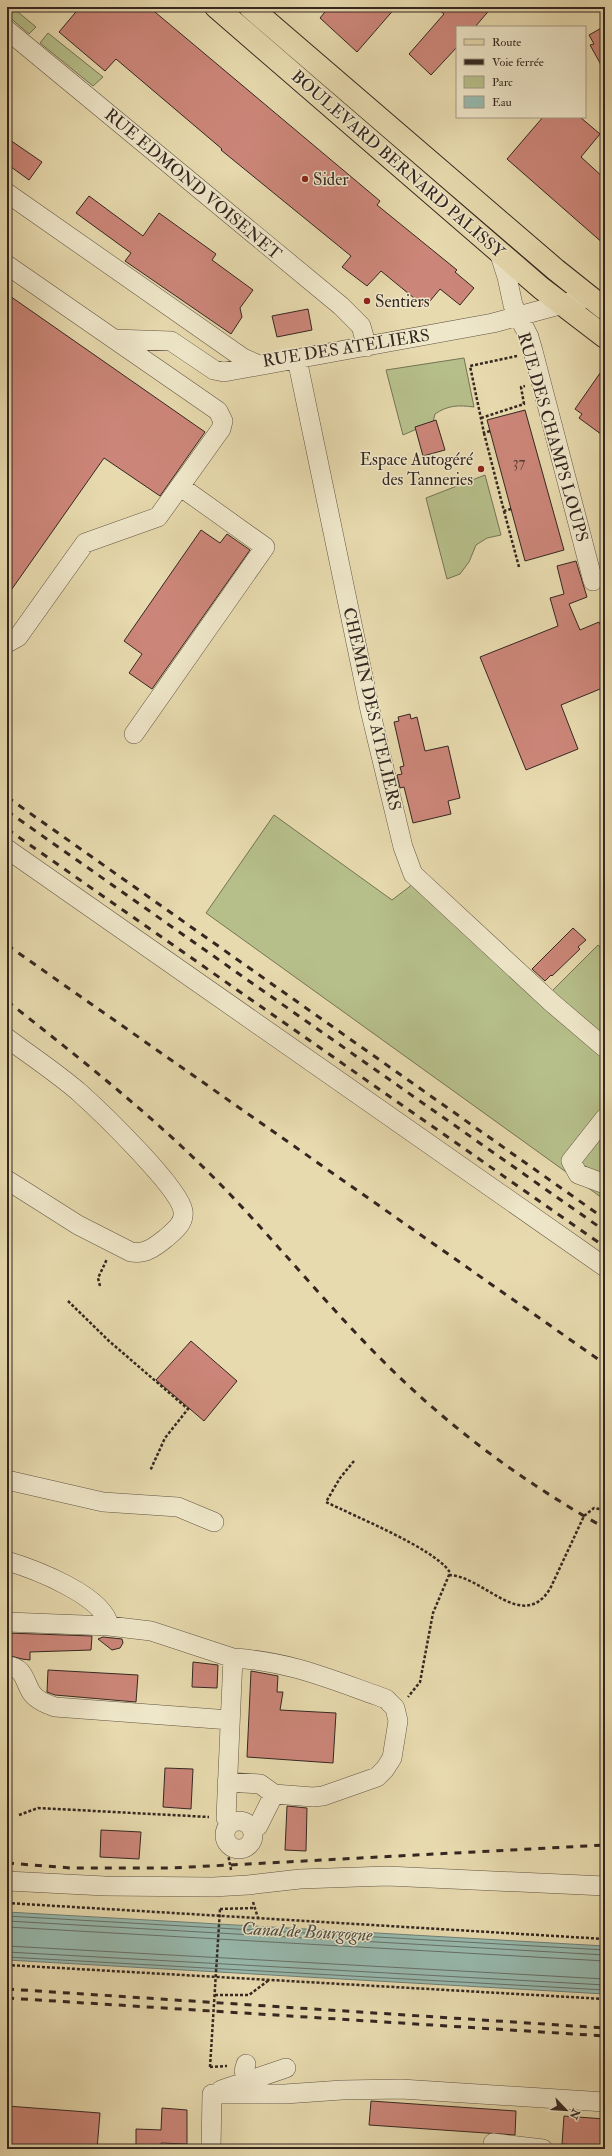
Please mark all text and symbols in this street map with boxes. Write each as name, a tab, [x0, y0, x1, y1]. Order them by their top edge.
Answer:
legend	[456, 26, 586, 118]
text: Route	[492, 35, 521, 50]
text: Voie ferrée	[492, 55, 544, 70]
street label: BOULEVARD BERNARD PALISSY	[287, 66, 509, 263]
text: Parc	[492, 75, 513, 90]
text: Eau	[492, 95, 512, 110]
street label: RUE EDMOND VOISENET	[100, 104, 286, 264]
place label: Sider	[313, 169, 349, 190]
marker: Sider	[300, 174, 310, 184]
place label: Sentiers	[375, 291, 430, 312]
marker: Sentiers	[362, 296, 372, 306]
street label: RUE DES ATELIERS	[261, 324, 431, 372]
street label: RUE DES CHAMPS LOUPS	[513, 330, 593, 544]
place label: Espace Autogéré des Tanneries	[360, 449, 474, 490]
house number: 37	[513, 453, 525, 472]
marker: Espace Autogéré des Tanneries	[476, 464, 486, 474]
street label: CHEMIN DES ATELIERS	[338, 605, 406, 813]
water label: Canal de Bourgogne	[241, 1917, 374, 1947]
north arrow	[546, 2090, 586, 2130]
text: N	[566, 2106, 583, 2122]

